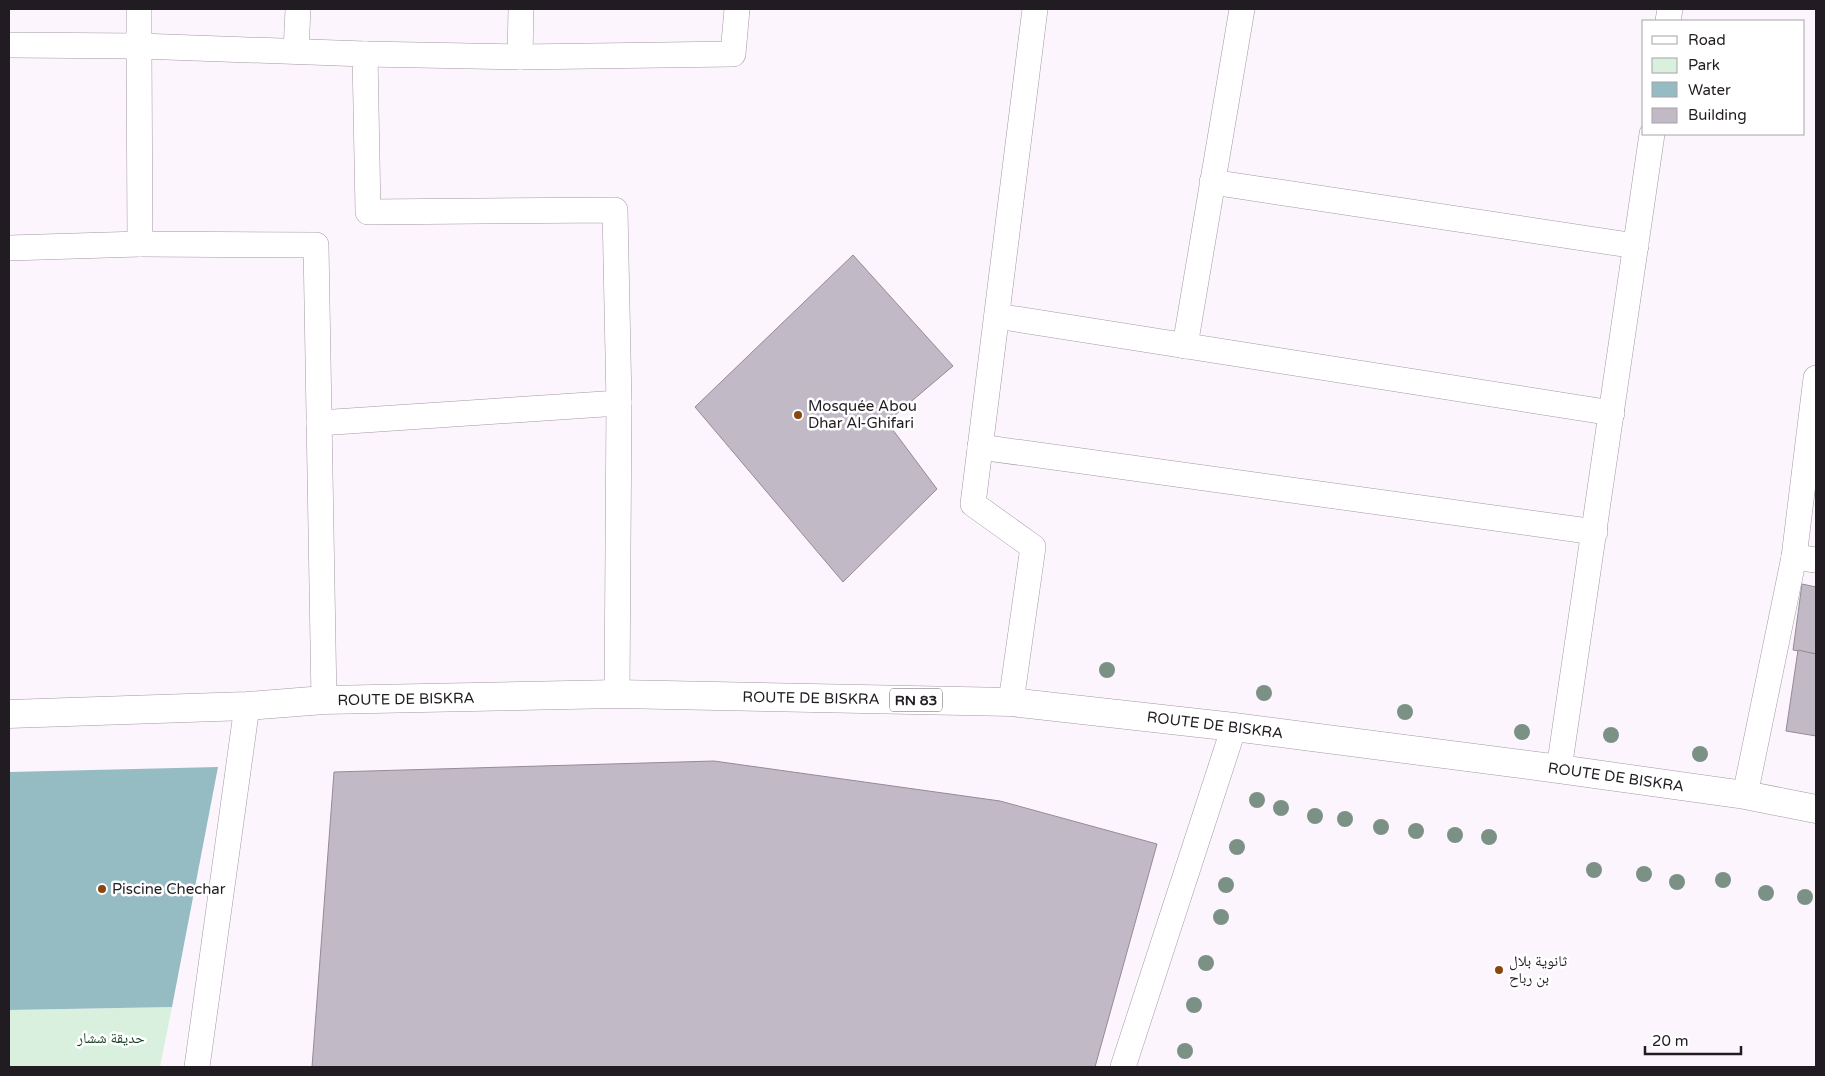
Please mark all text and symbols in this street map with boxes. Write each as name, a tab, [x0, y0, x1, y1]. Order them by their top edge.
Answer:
legend	[1642, 20, 1805, 135]
text: Road	[1688, 31, 1726, 49]
text: Park	[1688, 56, 1720, 74]
text: Water	[1688, 81, 1731, 99]
text: Building	[1688, 106, 1747, 124]
place label: Mosquée Abou Dhar Al-Ghifari	[808, 397, 917, 432]
marker: Mosquée Abou Dhar Al-Ghifari	[792, 409, 804, 421]
street label: ROUTE DE BISKRA	[742, 688, 880, 708]
road number: RN 83	[890, 688, 942, 712]
street label: ROUTE DE BISKRA	[337, 689, 475, 709]
street label: ROUTE DE BISKRA	[1146, 708, 1284, 742]
street label: ROUTE DE BISKRA	[1547, 759, 1685, 795]
place label: Piscine Chechar	[112, 880, 226, 898]
marker: Piscine Chechar	[96, 883, 108, 895]
place label: ثانوية بلال بن رباح	[1509, 952, 1567, 988]
marker: ثانوية بلال بن رباح	[1493, 964, 1505, 976]
scale bar	[1645, 1024, 1741, 1056]
park label: حديقة ششار	[76, 1029, 145, 1047]
text: 20 m	[1652, 1032, 1689, 1050]

